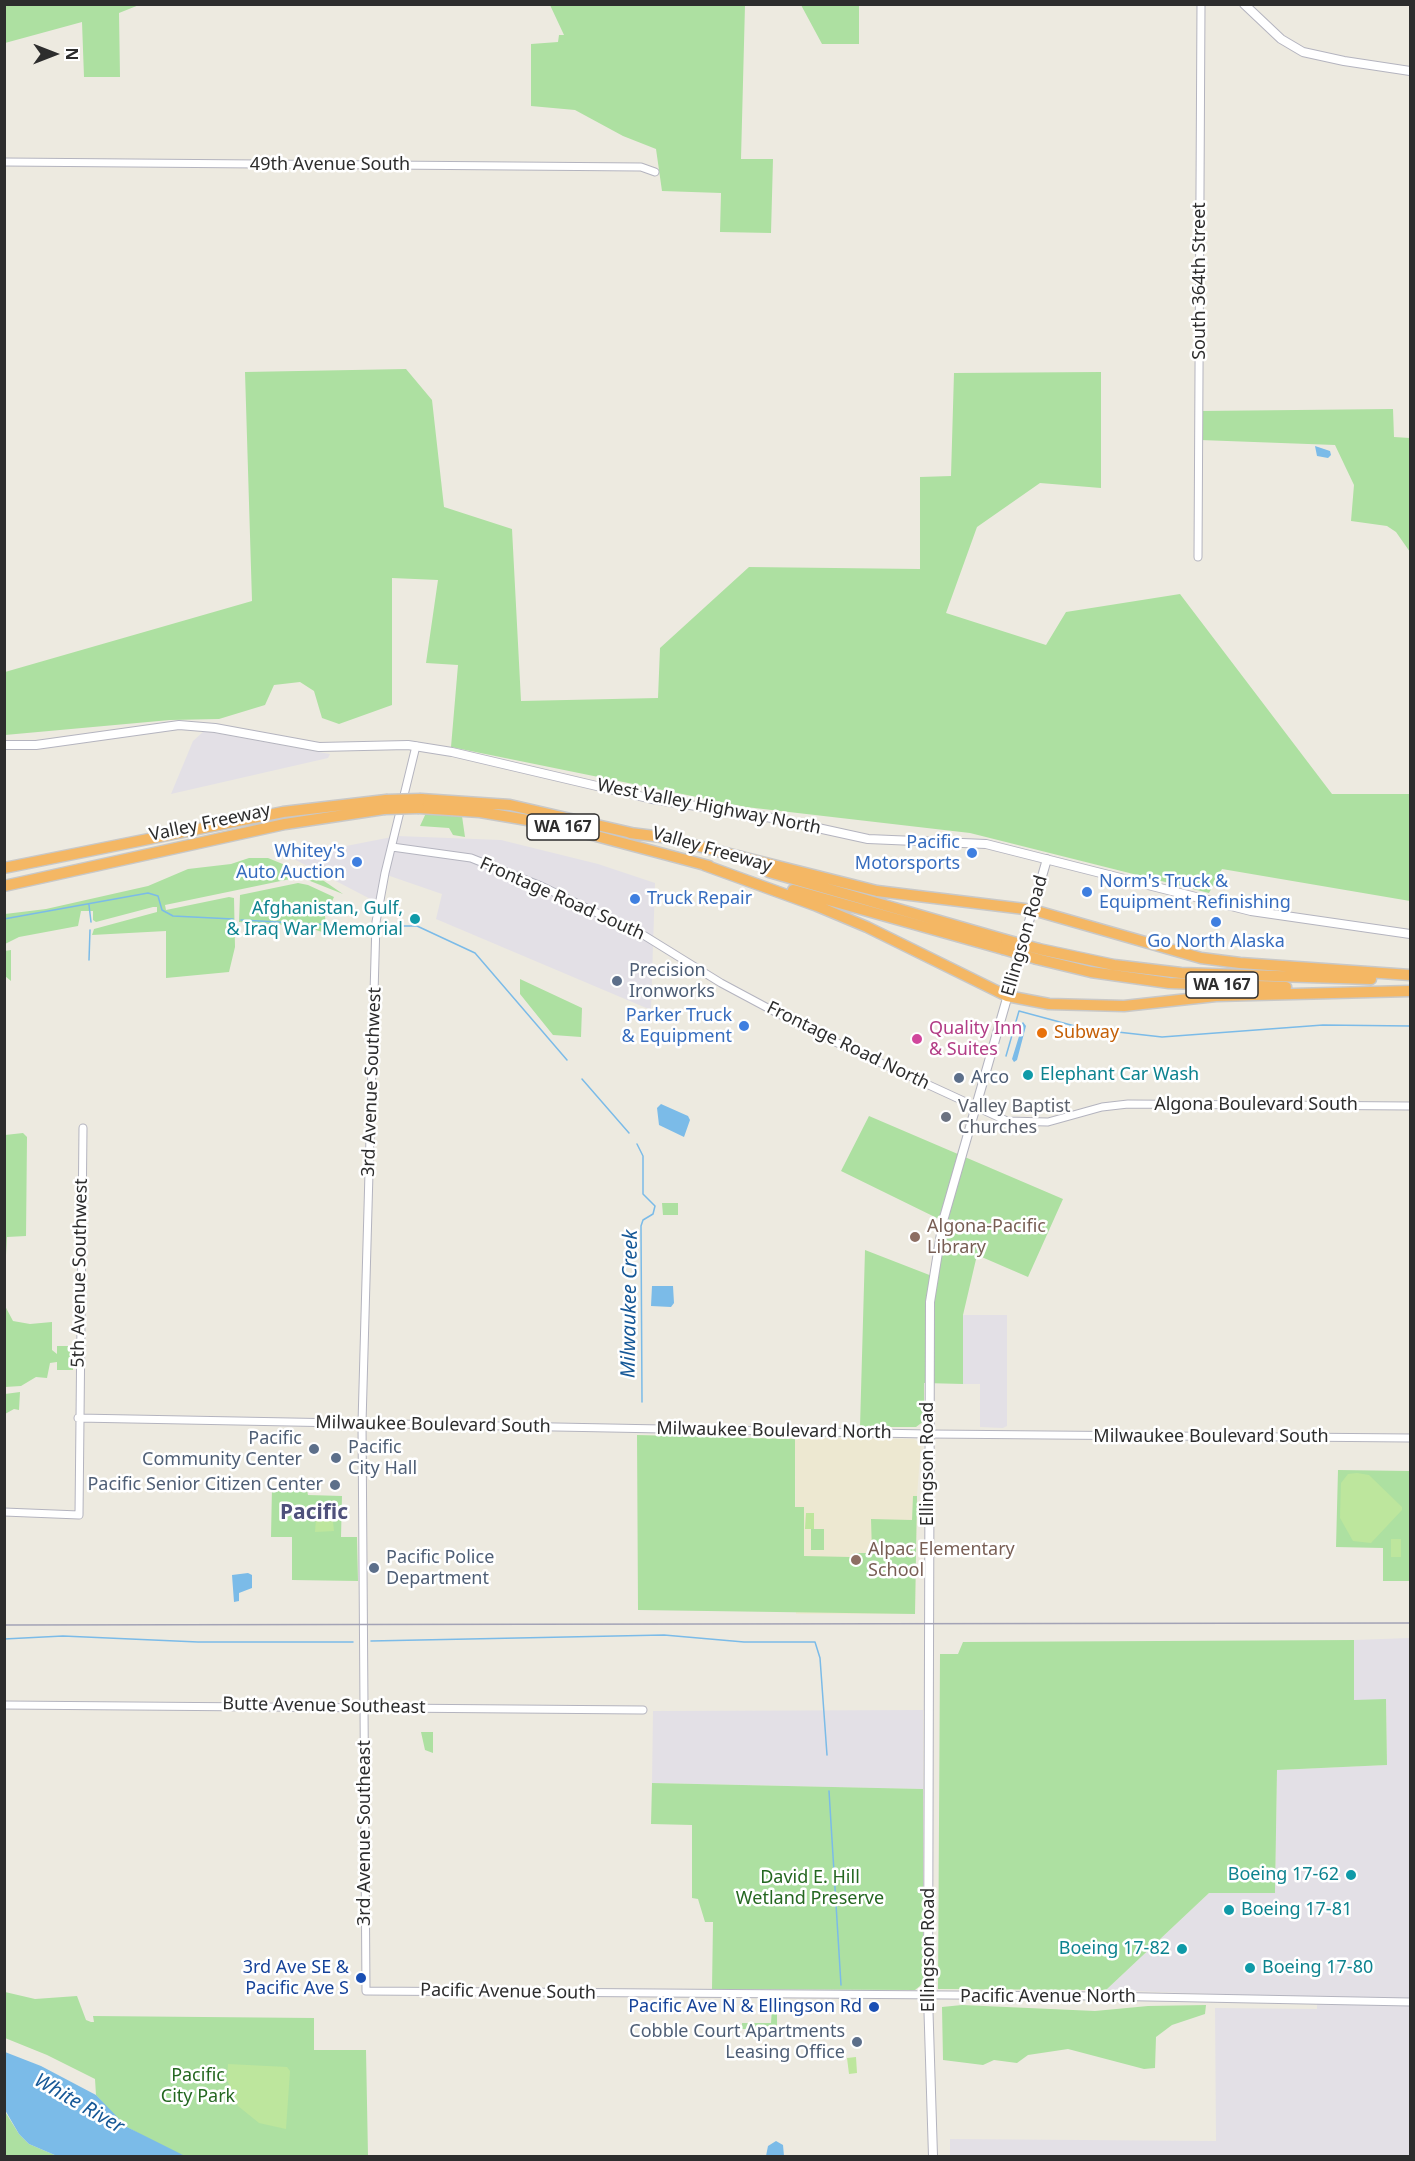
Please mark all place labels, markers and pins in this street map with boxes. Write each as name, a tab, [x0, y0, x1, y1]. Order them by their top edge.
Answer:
place label: Pacific Motorsports	[855, 832, 960, 874]
place label: Whitey's Auto Auction	[236, 841, 345, 884]
marker: Pacific Motorsports	[965, 846, 979, 860]
marker: Whitey's Auto Auction	[350, 855, 364, 869]
place label: Norm's Truck & Equipment Refinishing	[1099, 871, 1291, 914]
marker: Norm's Truck & Equipment Refinishing	[1080, 885, 1094, 899]
place label: Truck Repair	[647, 888, 752, 910]
marker: Truck Repair	[628, 892, 642, 906]
place label: Afghanistan, Gulf, & Iraq War Memorial	[227, 898, 403, 940]
marker: Afghanistan, Gulf, & Iraq War Memorial	[408, 912, 422, 926]
marker: Go North Alaska	[1209, 915, 1223, 929]
place label: Go North Alaska	[1147, 931, 1285, 953]
place label: Precision Ironworks	[629, 960, 715, 1002]
marker: Precision Ironworks	[610, 974, 624, 988]
place label: Parker Truck & Equipment	[622, 1005, 732, 1048]
place label: Quality Inn & Suites	[929, 1018, 1022, 1060]
marker: Parker Truck & Equipment	[737, 1019, 751, 1033]
place label: Subway	[1054, 1022, 1119, 1044]
marker: Subway	[1035, 1026, 1049, 1040]
marker: Quality Inn & Suites	[910, 1032, 924, 1046]
place label: Elephant Car Wash	[1040, 1064, 1199, 1086]
place label: Arco	[971, 1067, 1009, 1089]
marker: Elephant Car Wash	[1021, 1068, 1035, 1082]
marker: Arco	[952, 1071, 966, 1085]
place label: Valley Baptist Churches	[958, 1096, 1071, 1138]
marker: Valley Baptist Churches	[939, 1110, 953, 1124]
place label: Algona-Pacific Library	[927, 1216, 1046, 1258]
marker: Algona-Pacific Library	[908, 1230, 922, 1244]
place label: Pacific Community Center	[142, 1428, 302, 1470]
place label: Pacific City Hall	[348, 1437, 417, 1480]
marker: Pacific Community Center	[307, 1442, 321, 1456]
marker: Pacific City Hall	[329, 1451, 343, 1465]
place label: Pacific Senior Citizen Center	[87, 1474, 323, 1496]
marker: Pacific Senior Citizen Center	[328, 1478, 342, 1492]
place label: Alpac Elementary School	[868, 1539, 1015, 1582]
place label: Pacific Police Department	[386, 1547, 494, 1590]
marker: Alpac Elementary School	[849, 1553, 863, 1567]
marker: Pacific Police Department	[367, 1561, 381, 1575]
place label: Boeing 17-62	[1228, 1864, 1339, 1886]
marker: Boeing 17-62	[1344, 1868, 1358, 1882]
place label: Boeing 17-81	[1241, 1899, 1352, 1921]
marker: Boeing 17-81	[1222, 1903, 1236, 1917]
place label: Boeing 17-82	[1059, 1938, 1170, 1960]
marker: Boeing 17-82	[1175, 1942, 1189, 1956]
place label: 3rd Ave SE & Pacific Ave S	[243, 1957, 349, 2000]
place label: Boeing 17-80	[1262, 1957, 1373, 1979]
marker: Boeing 17-80	[1243, 1961, 1257, 1975]
marker: 3rd Ave SE & Pacific Ave S	[354, 1971, 368, 1985]
place label: Pacific Ave N & Ellingson Rd	[628, 1996, 862, 2018]
marker: Pacific Ave N & Ellingson Rd	[867, 2000, 881, 2014]
place label: Cobble Court Apartments Leasing Office	[629, 2021, 845, 2064]
marker: Cobble Court Apartments Leasing Office	[850, 2035, 864, 2049]

